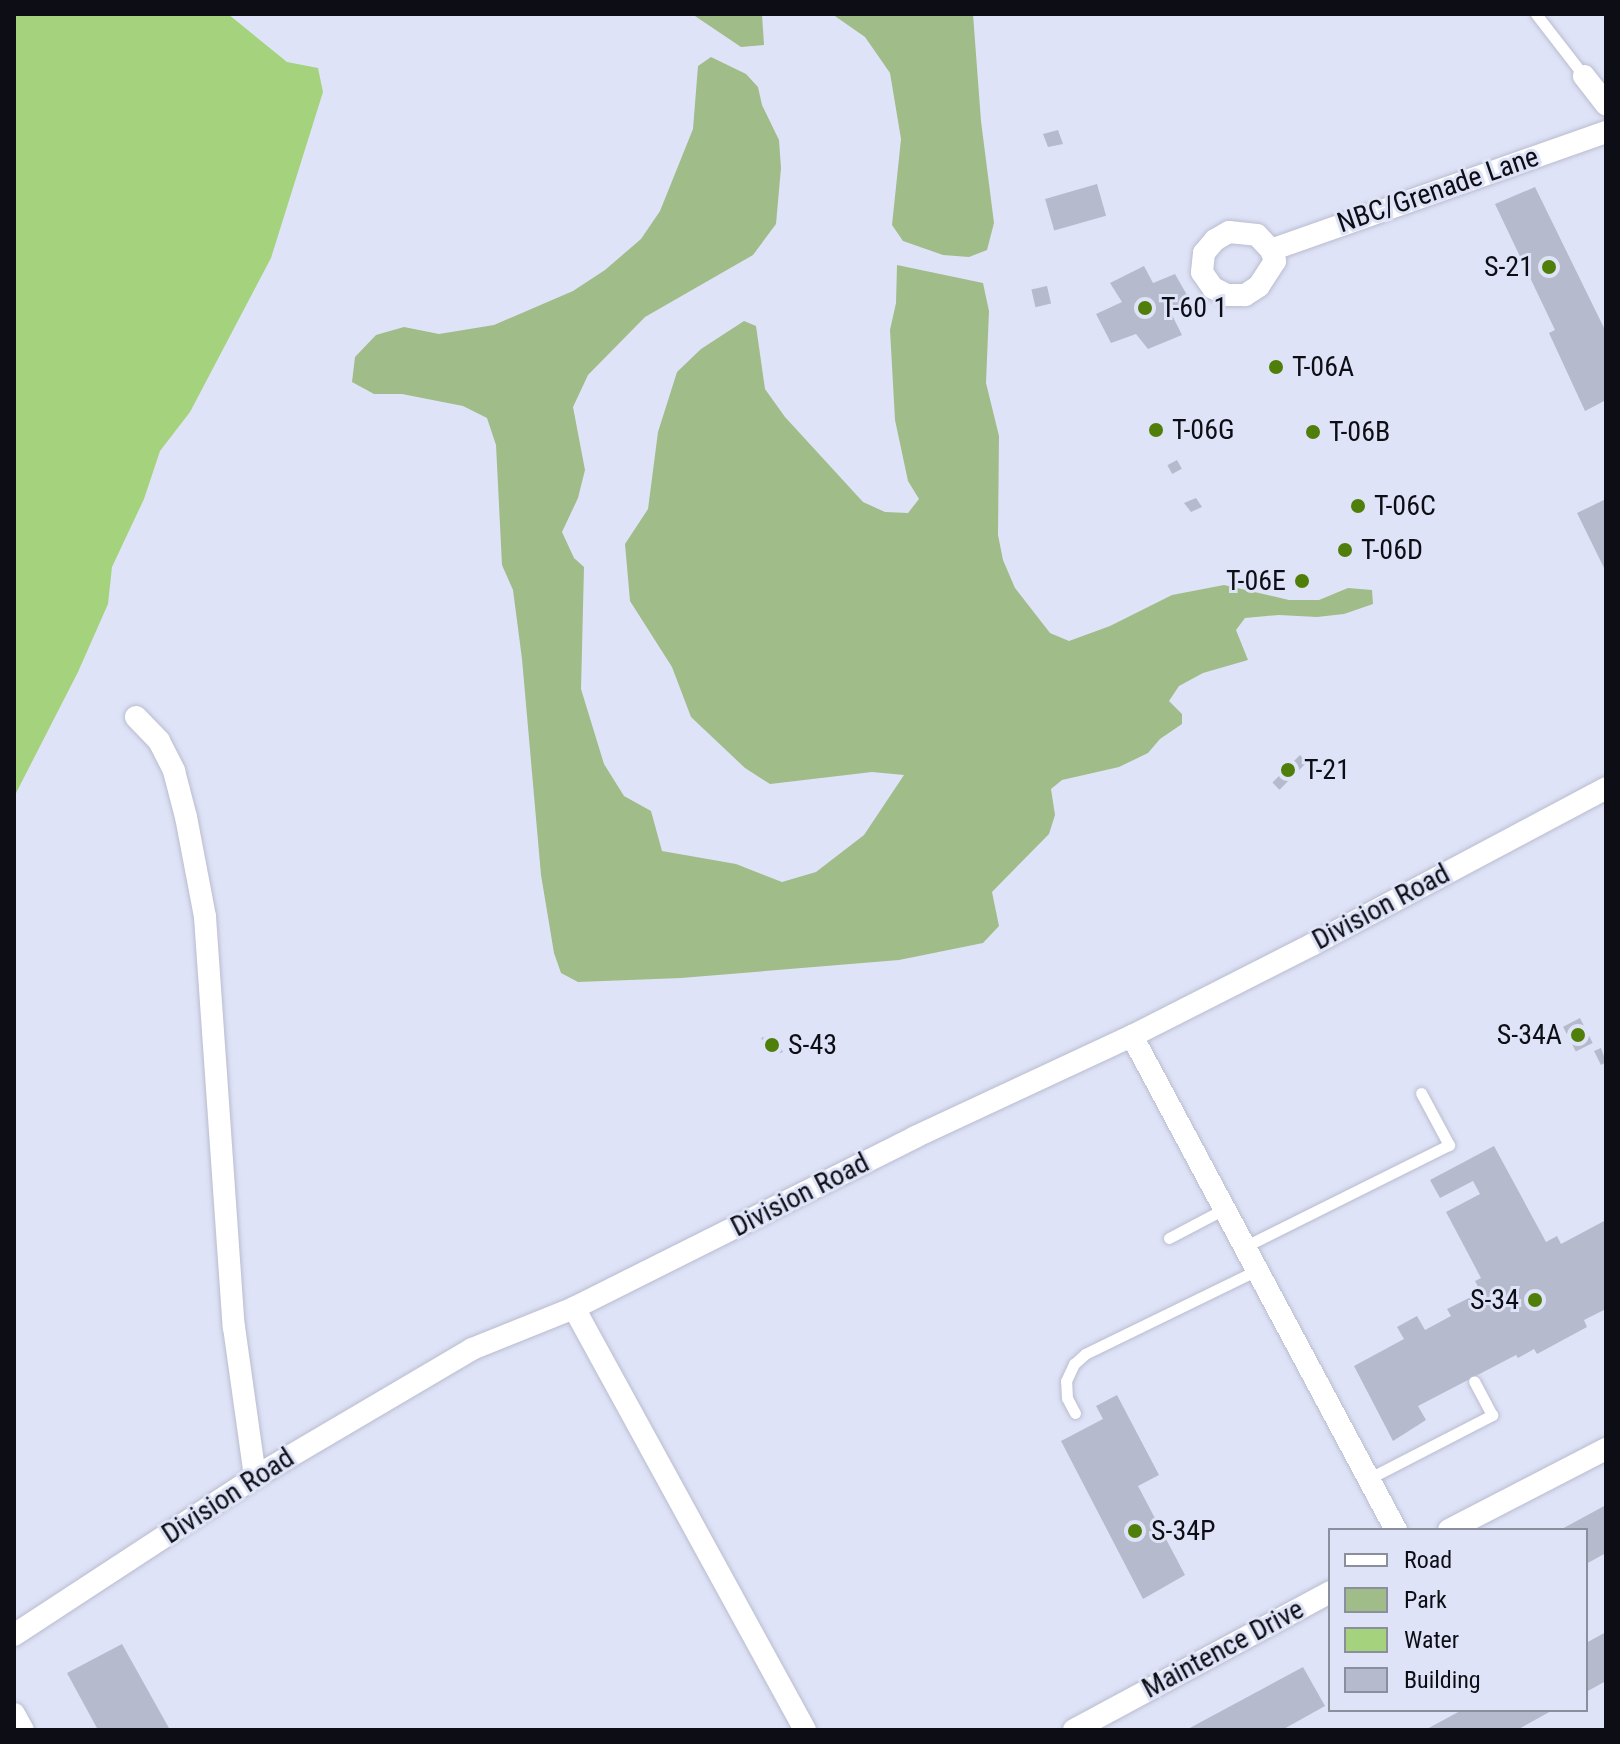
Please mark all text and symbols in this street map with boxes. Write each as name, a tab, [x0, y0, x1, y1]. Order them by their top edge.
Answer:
street label: NBC/Grenade Lane	[1333, 140, 1543, 240]
place label: S-21	[1484, 250, 1533, 284]
marker: S-21	[1540, 258, 1558, 276]
place label: T-60 1	[1161, 291, 1227, 325]
marker: T-60 1	[1136, 299, 1154, 317]
place label: T-06A	[1292, 350, 1354, 384]
marker: T-06A	[1267, 358, 1285, 376]
place label: T-06G	[1172, 413, 1235, 447]
place label: T-06B	[1329, 415, 1390, 449]
marker: T-06G	[1147, 421, 1165, 439]
marker: T-06B	[1304, 423, 1322, 441]
place label: T-06C	[1374, 489, 1436, 523]
marker: T-06C	[1349, 497, 1367, 515]
place label: T-06D	[1361, 533, 1423, 567]
marker: T-06D	[1336, 541, 1354, 559]
place label: T-06E	[1226, 564, 1286, 598]
marker: T-06E	[1293, 572, 1311, 590]
place label: T-21	[1304, 753, 1350, 787]
marker: T-21	[1279, 761, 1297, 779]
street label: Division Road	[1307, 857, 1455, 957]
place label: S-34A	[1497, 1018, 1562, 1052]
marker: S-34A	[1569, 1026, 1587, 1044]
place label: S-43	[788, 1028, 837, 1062]
marker: S-43	[763, 1036, 781, 1054]
street label: Division Road	[725, 1146, 875, 1244]
place label: S-34	[1470, 1283, 1519, 1317]
marker: S-34	[1526, 1291, 1544, 1309]
street label: Division Road	[156, 1441, 300, 1551]
place label: S-34P	[1151, 1514, 1216, 1548]
marker: S-34P	[1126, 1522, 1144, 1540]
legend	[1328, 1528, 1588, 1712]
text: Road	[1404, 1546, 1452, 1574]
text: Park	[1404, 1586, 1447, 1614]
street label: Maintence Drive	[1137, 1592, 1309, 1706]
text: Water	[1404, 1626, 1459, 1654]
text: Building	[1404, 1666, 1481, 1694]

